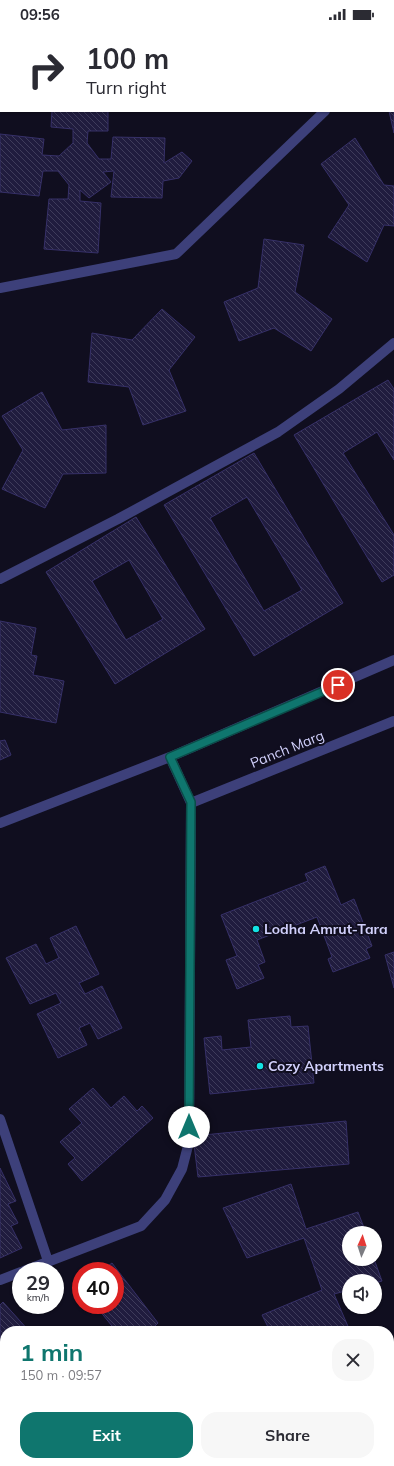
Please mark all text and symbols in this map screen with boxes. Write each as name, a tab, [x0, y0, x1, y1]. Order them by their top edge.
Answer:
text: 09:56	[20, 5, 60, 24]
text: 100 m	[86, 41, 169, 76]
icon: right	[20, 44, 72, 96]
text: Turn right	[86, 76, 166, 99]
pin	[321, 668, 355, 702]
icon: arrive	[327, 674, 349, 696]
street label: Panch Marg	[247, 726, 327, 772]
place label: Lodha Amrut-Tara	[264, 920, 388, 938]
marker: Lodha Amrut-Tara	[251, 924, 261, 934]
place label: Cozy Apartments	[268, 1057, 384, 1075]
marker: Cozy Apartments	[255, 1061, 265, 1071]
position arrow	[168, 1106, 210, 1148]
north arrow	[342, 1226, 382, 1266]
map controls	[342, 1226, 382, 1314]
speed limit sign: 40	[72, 1262, 124, 1314]
text: 29	[26, 1270, 50, 1295]
button: sound	[342, 1274, 382, 1314]
text: km/h	[27, 1291, 49, 1304]
text: 1 min	[20, 1337, 83, 1367]
button: close	[332, 1339, 374, 1381]
text: 150 m · 09:57	[20, 1367, 102, 1383]
button: Exit	[20, 1412, 193, 1458]
button: Share	[201, 1412, 374, 1458]

